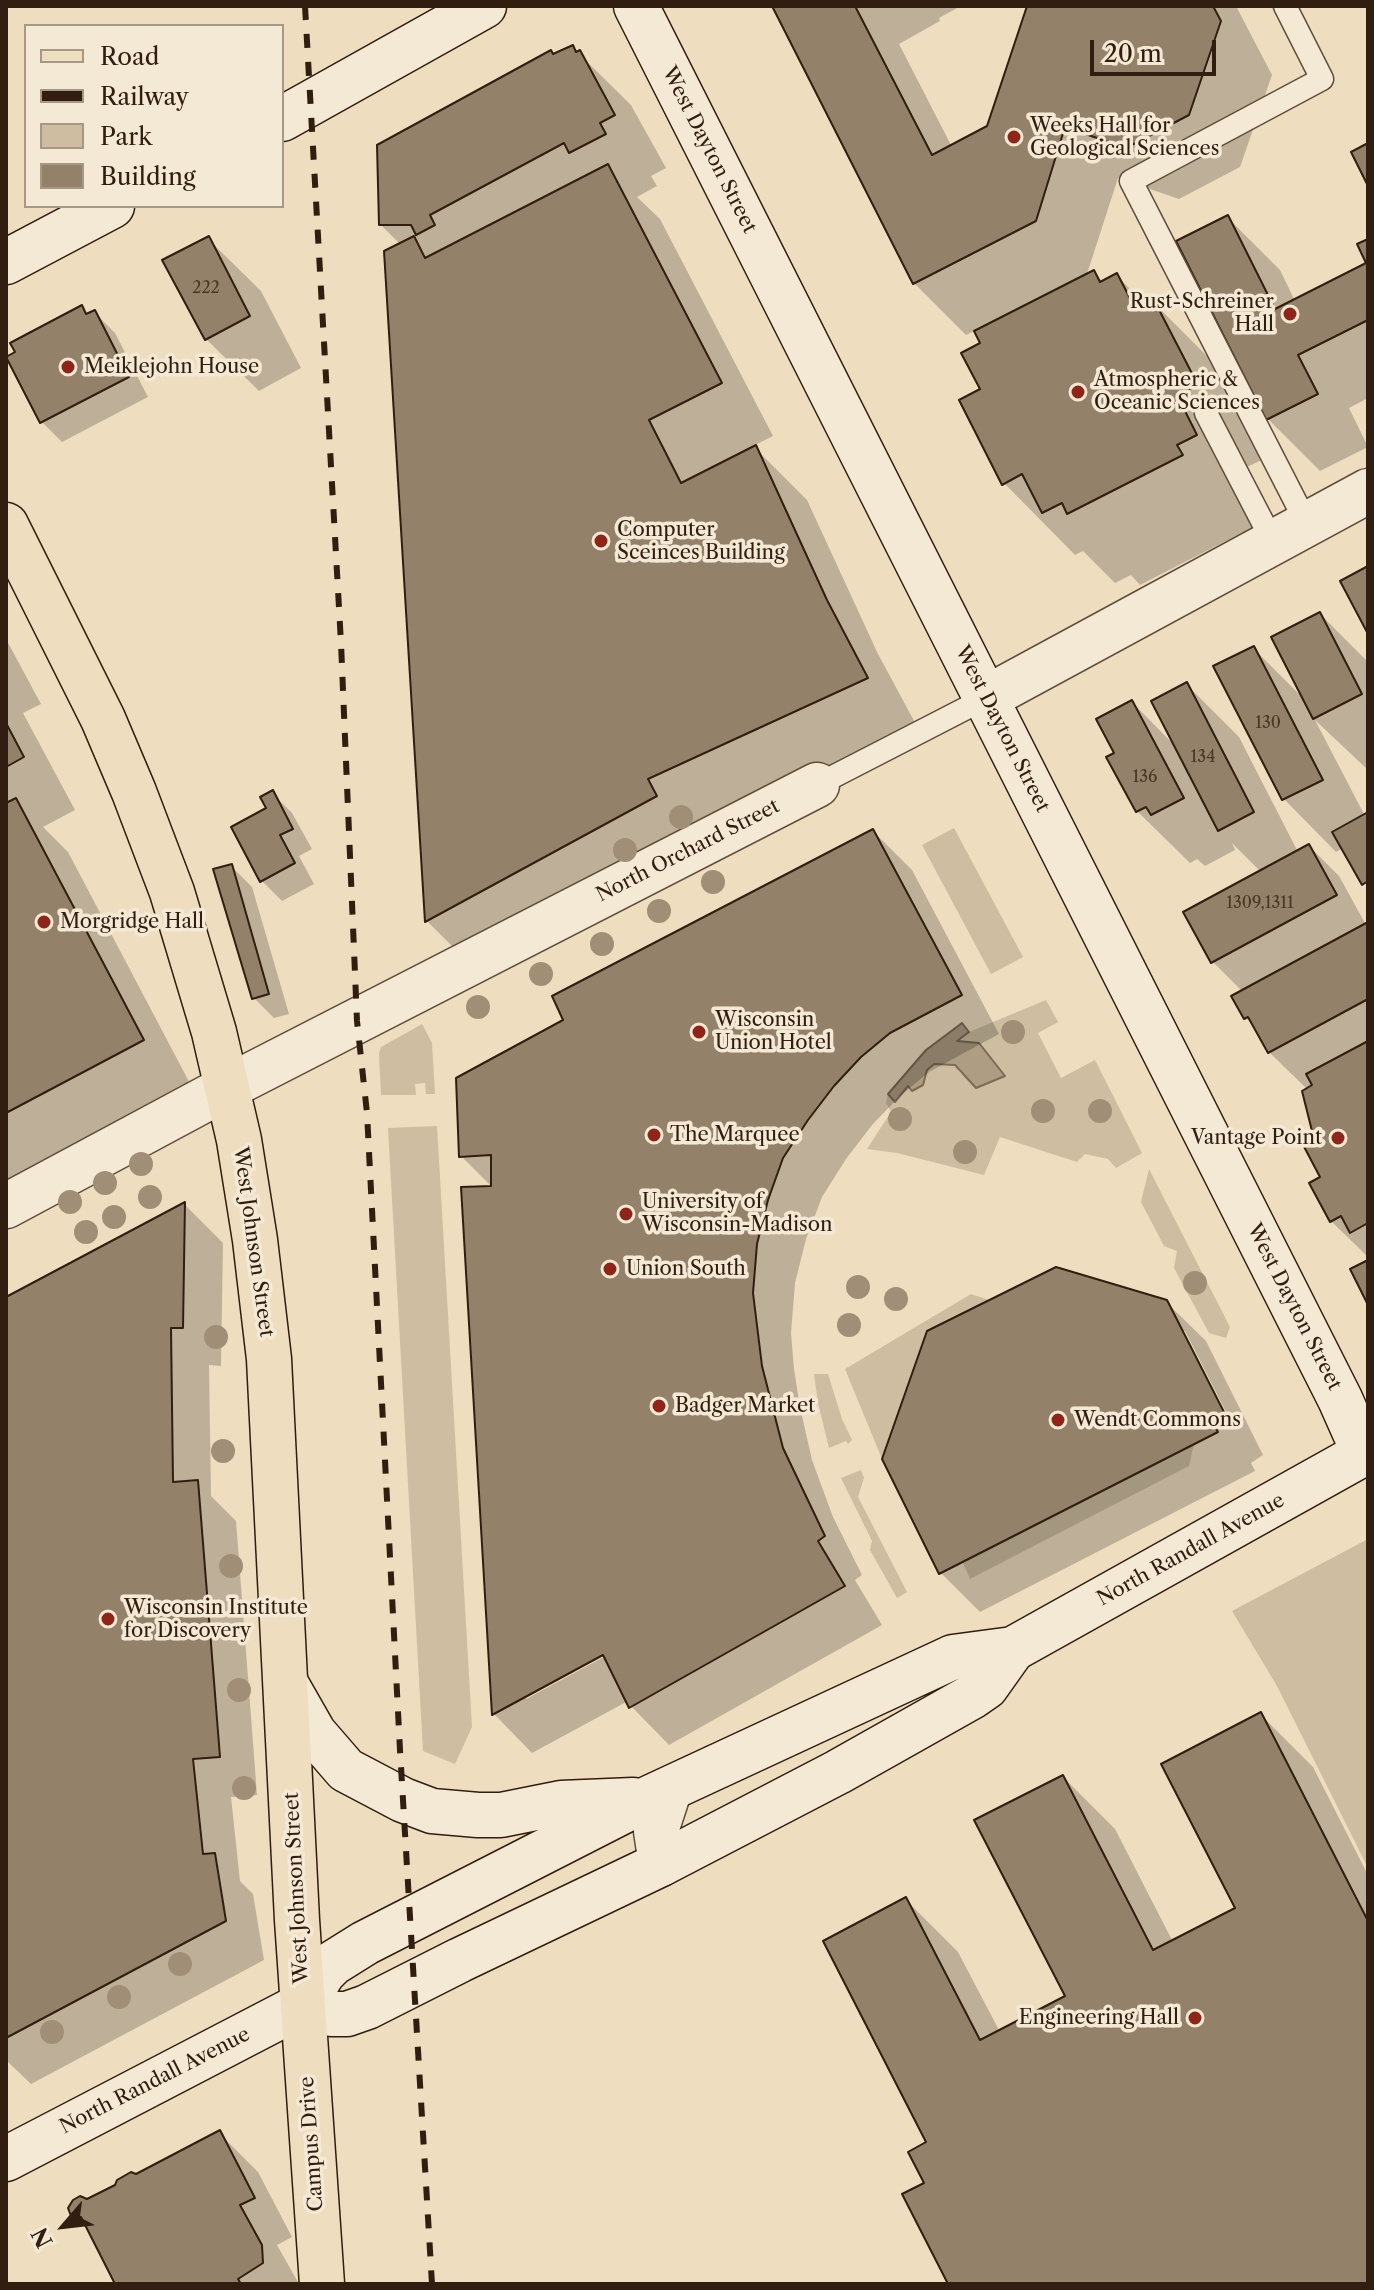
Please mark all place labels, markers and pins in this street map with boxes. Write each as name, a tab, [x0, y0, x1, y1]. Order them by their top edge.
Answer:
place label: Weeks Hall for Geological Sciences	[1030, 114, 1219, 161]
marker: Weeks Hall for Geological Sciences	[1005, 128, 1023, 146]
place label: Rust-Schreiner Hall	[1130, 290, 1274, 337]
marker: Rust-Schreiner Hall	[1281, 305, 1299, 323]
place label: Meiklejohn House	[84, 355, 259, 379]
marker: Meiklejohn House	[59, 358, 77, 376]
place label: Atmospheric & Oceanic Sciences	[1094, 368, 1260, 415]
marker: Atmospheric & Oceanic Sciences	[1069, 383, 1087, 401]
place label: Computer Sceinces Building	[617, 518, 785, 565]
marker: Computer Sceinces Building	[592, 532, 610, 550]
place label: Morgridge Hall	[60, 910, 204, 934]
marker: Morgridge Hall	[35, 913, 53, 931]
place label: Wisconsin Union Hotel	[715, 1008, 832, 1055]
marker: Wisconsin Union Hotel	[690, 1023, 708, 1041]
place label: The Marquee	[670, 1123, 800, 1147]
marker: The Marquee	[645, 1126, 663, 1144]
place label: Vantage Point	[1191, 1126, 1322, 1150]
marker: Vantage Point	[1329, 1129, 1347, 1147]
place label: University of Wisconsin-Madison	[642, 1190, 833, 1237]
marker: University of Wisconsin-Madison	[617, 1205, 635, 1223]
place label: Union South	[626, 1257, 746, 1281]
marker: Union South	[601, 1260, 619, 1278]
place label: Badger Market	[675, 1394, 815, 1418]
marker: Badger Market	[650, 1397, 668, 1415]
place label: Wendt Commons	[1074, 1408, 1241, 1432]
marker: Wendt Commons	[1049, 1411, 1067, 1429]
place label: Wisconsin Institute for Discovery	[124, 1596, 308, 1643]
marker: Wisconsin Institute for Discovery	[99, 1610, 117, 1628]
place label: Engineering Hall	[1019, 2006, 1179, 2030]
marker: Engineering Hall	[1186, 2009, 1204, 2027]

